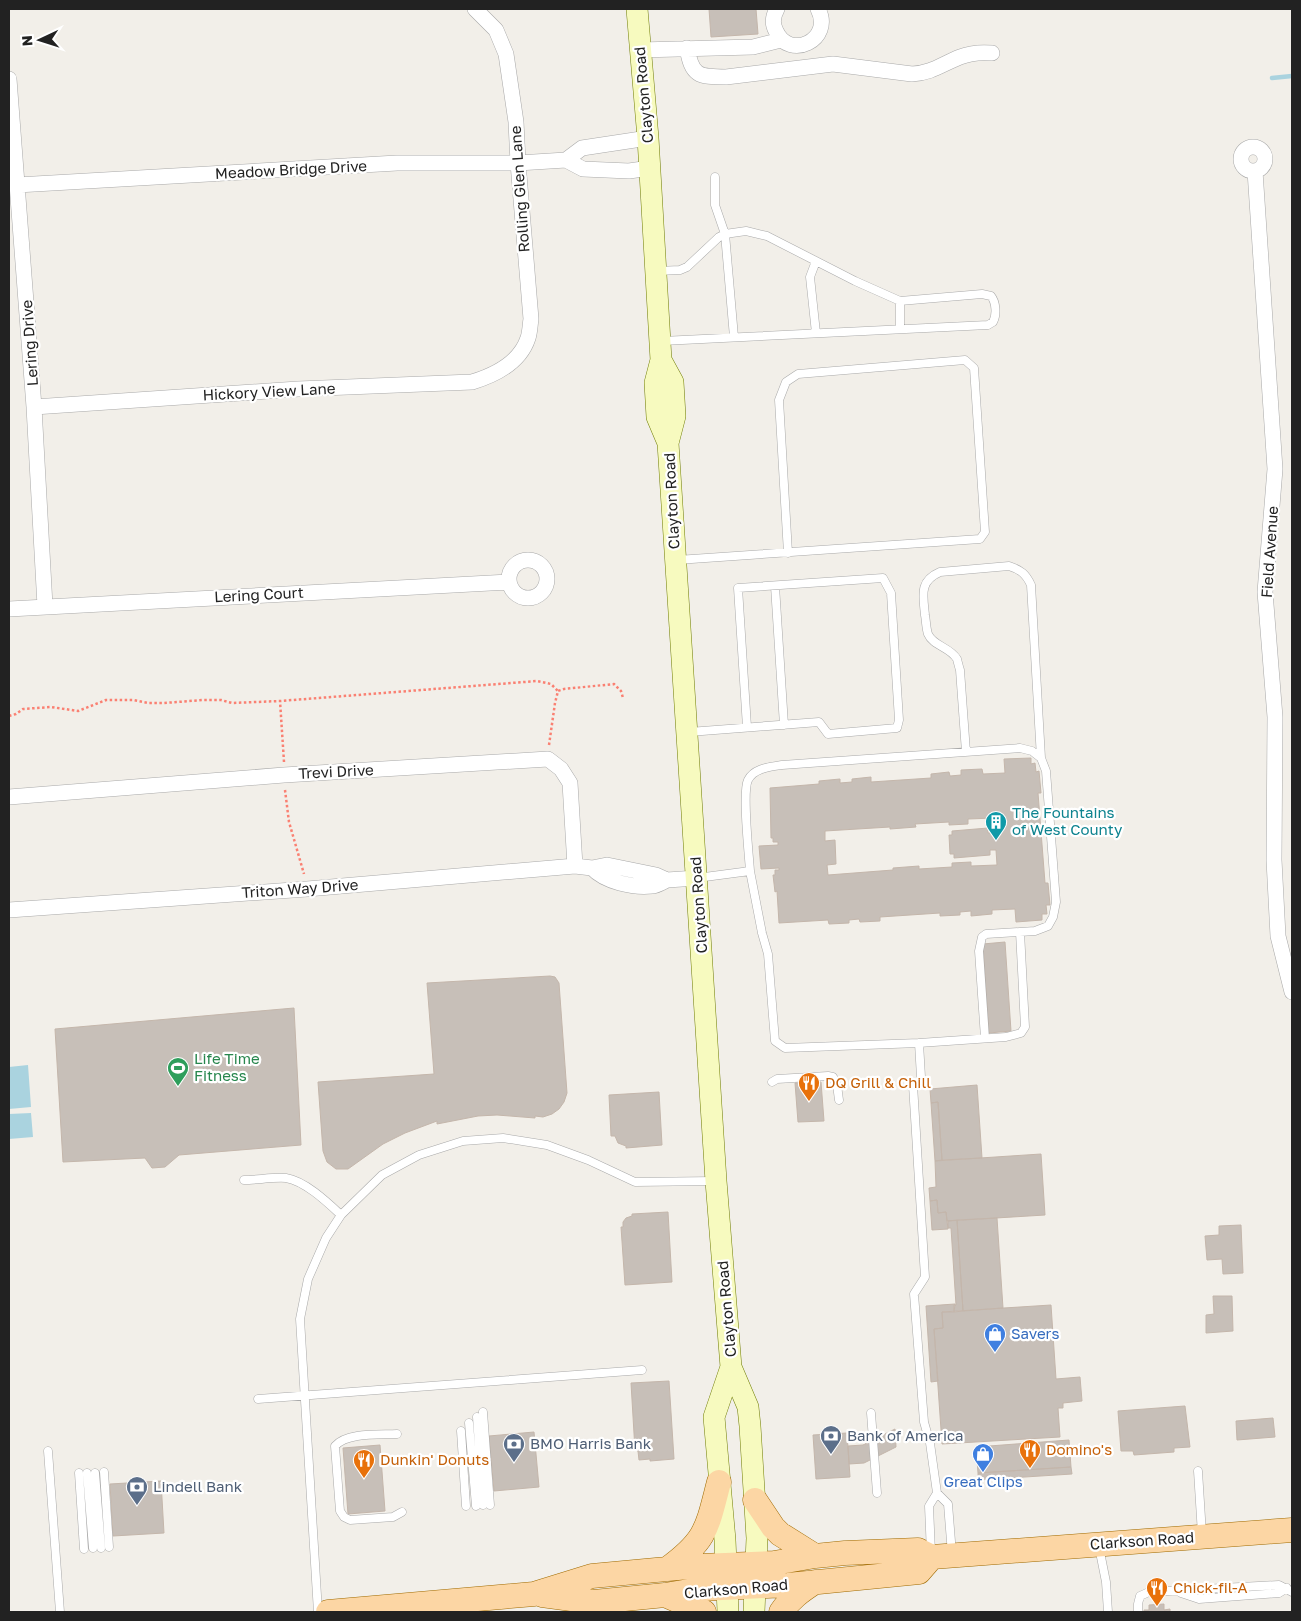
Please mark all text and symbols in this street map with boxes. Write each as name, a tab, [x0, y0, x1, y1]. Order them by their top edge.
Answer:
north arrow	[15, 15, 65, 65]
text: N	[18, 35, 35, 47]
street label: Clayton Road	[630, 46, 656, 144]
street label: Rolling Glen Lane	[506, 125, 532, 253]
street label: Meadow Bridge Drive	[215, 156, 368, 182]
street label: Lering Drive	[17, 299, 41, 387]
street label: Hickory View Lane	[202, 379, 336, 403]
street label: Clayton Road	[659, 452, 683, 550]
street label: Field Avenue	[1257, 505, 1281, 599]
street label: Lering Court	[214, 583, 304, 605]
street label: Trevi Drive	[298, 760, 374, 782]
place label: The Fountains of West County	[1012, 803, 1123, 838]
building icon: The Fountains of West County	[984, 810, 1008, 841]
street label: Clayton Road	[686, 856, 710, 954]
street label: Triton Way Drive	[241, 875, 359, 901]
place label: Life Time Fitness	[194, 1049, 260, 1084]
sports icon: Life Time Fitness	[166, 1056, 190, 1087]
restaurant icon: DQ Grill & Chill	[797, 1071, 821, 1102]
place label: DQ Grill & Chill	[825, 1073, 931, 1091]
street label: Clayton Road	[713, 1260, 739, 1358]
shop icon: Savers	[983, 1322, 1007, 1353]
place label: Savers	[1011, 1324, 1059, 1342]
bank icon: Bank of America	[819, 1424, 843, 1455]
place label: Bank of America	[847, 1426, 964, 1444]
bank icon: BMO Harris Bank	[502, 1432, 526, 1463]
place label: BMO Harris Bank	[530, 1434, 652, 1452]
restaurant icon: Domino's	[1018, 1438, 1042, 1469]
place label: Domino's	[1046, 1440, 1112, 1458]
shop icon: Great Clips	[971, 1442, 995, 1473]
restaurant icon: Dunkin' Donuts	[352, 1448, 376, 1479]
place label: Dunkin' Donuts	[380, 1450, 489, 1468]
place label: Great Clips	[943, 1472, 1023, 1490]
bank icon: Lindell Bank	[125, 1475, 149, 1506]
place label: Lindell Bank	[153, 1477, 243, 1495]
street label: Clarkson Road	[1089, 1527, 1195, 1553]
street label: Clarkson Road	[683, 1574, 789, 1602]
restaurant icon: Chick-fil-A	[1145, 1576, 1169, 1607]
place label: Chick-fil-A	[1173, 1578, 1248, 1596]

